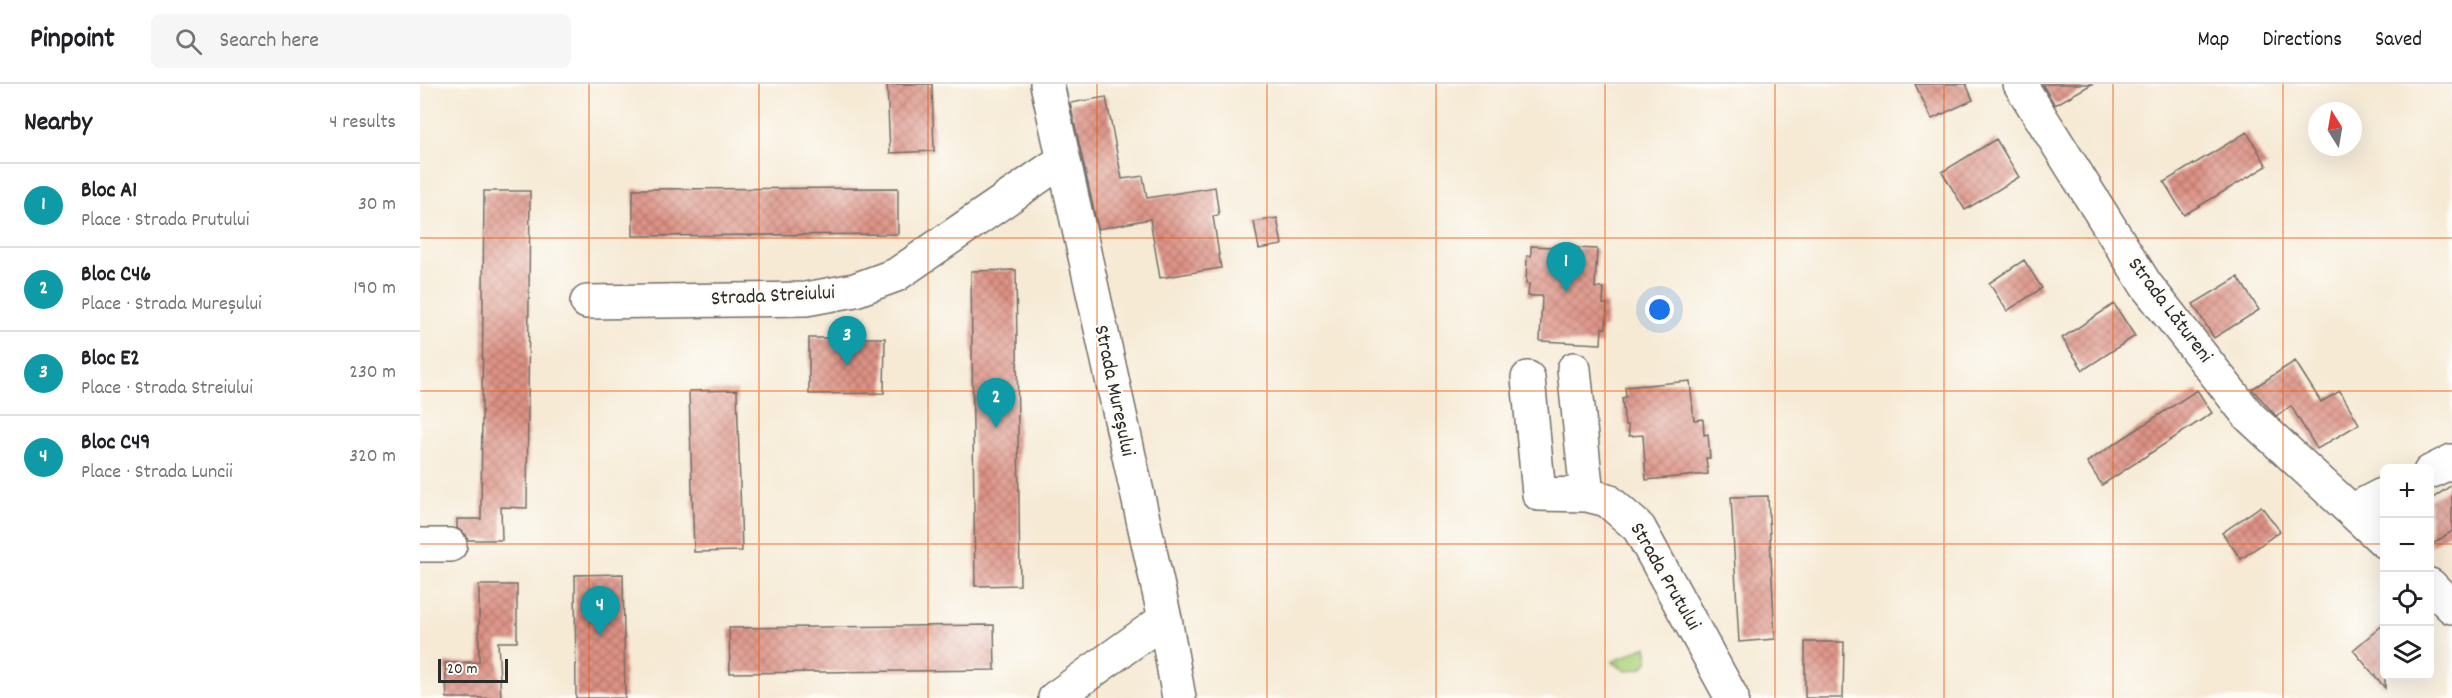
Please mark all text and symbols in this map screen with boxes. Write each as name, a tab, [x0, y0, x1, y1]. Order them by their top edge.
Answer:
search box	[151, 14, 571, 68]
text: Pinpoint	[30, 21, 115, 61]
icon: search	[172, 25, 205, 58]
text: Search here	[220, 26, 319, 57]
text: Map	[2198, 26, 2229, 56]
text: Directions	[2262, 26, 2342, 56]
text: Saved	[2375, 26, 2422, 56]
north arrow	[2308, 102, 2362, 156]
text: Nearby	[24, 105, 92, 142]
text: 4 results	[329, 109, 396, 137]
text: Bloc A1	[81, 176, 137, 207]
text: 1	[41, 191, 46, 219]
text: 30 m	[358, 191, 396, 219]
text: Place · Strada Prutului	[81, 207, 249, 235]
pin: 1	[1546, 242, 1586, 292]
street label: Strada Lătureni	[2119, 252, 2219, 370]
text: Bloc C46	[81, 260, 151, 291]
text: 2	[39, 275, 48, 303]
text: 190 m	[353, 275, 396, 303]
street label: Strada Streiului	[710, 279, 836, 315]
text: Place · Strada Mureșului	[81, 291, 262, 319]
your location	[1645, 295, 1674, 324]
pin: 3	[828, 316, 866, 366]
street label: Strada Mureșului	[1084, 323, 1142, 459]
text: Bloc E2	[81, 344, 140, 375]
text: 3	[39, 359, 48, 387]
text: 230 m	[349, 359, 396, 387]
text: Place · Strada Streiului	[81, 375, 253, 403]
pin: 2	[976, 378, 1016, 428]
text: Bloc C49	[81, 428, 150, 459]
text: 4	[39, 443, 48, 471]
text: 320 m	[349, 443, 396, 471]
text: Place · Strada Luncii	[81, 459, 233, 487]
map controls	[2380, 464, 2434, 680]
button: +	[2380, 464, 2434, 518]
street label: Strada Prutului	[1621, 517, 1707, 637]
button: −	[2380, 518, 2434, 572]
button: locate	[2380, 572, 2434, 626]
pin: 4	[580, 586, 620, 636]
button: layers	[2380, 626, 2434, 680]
scale bar	[438, 656, 508, 684]
text: 20 m	[447, 658, 477, 681]

